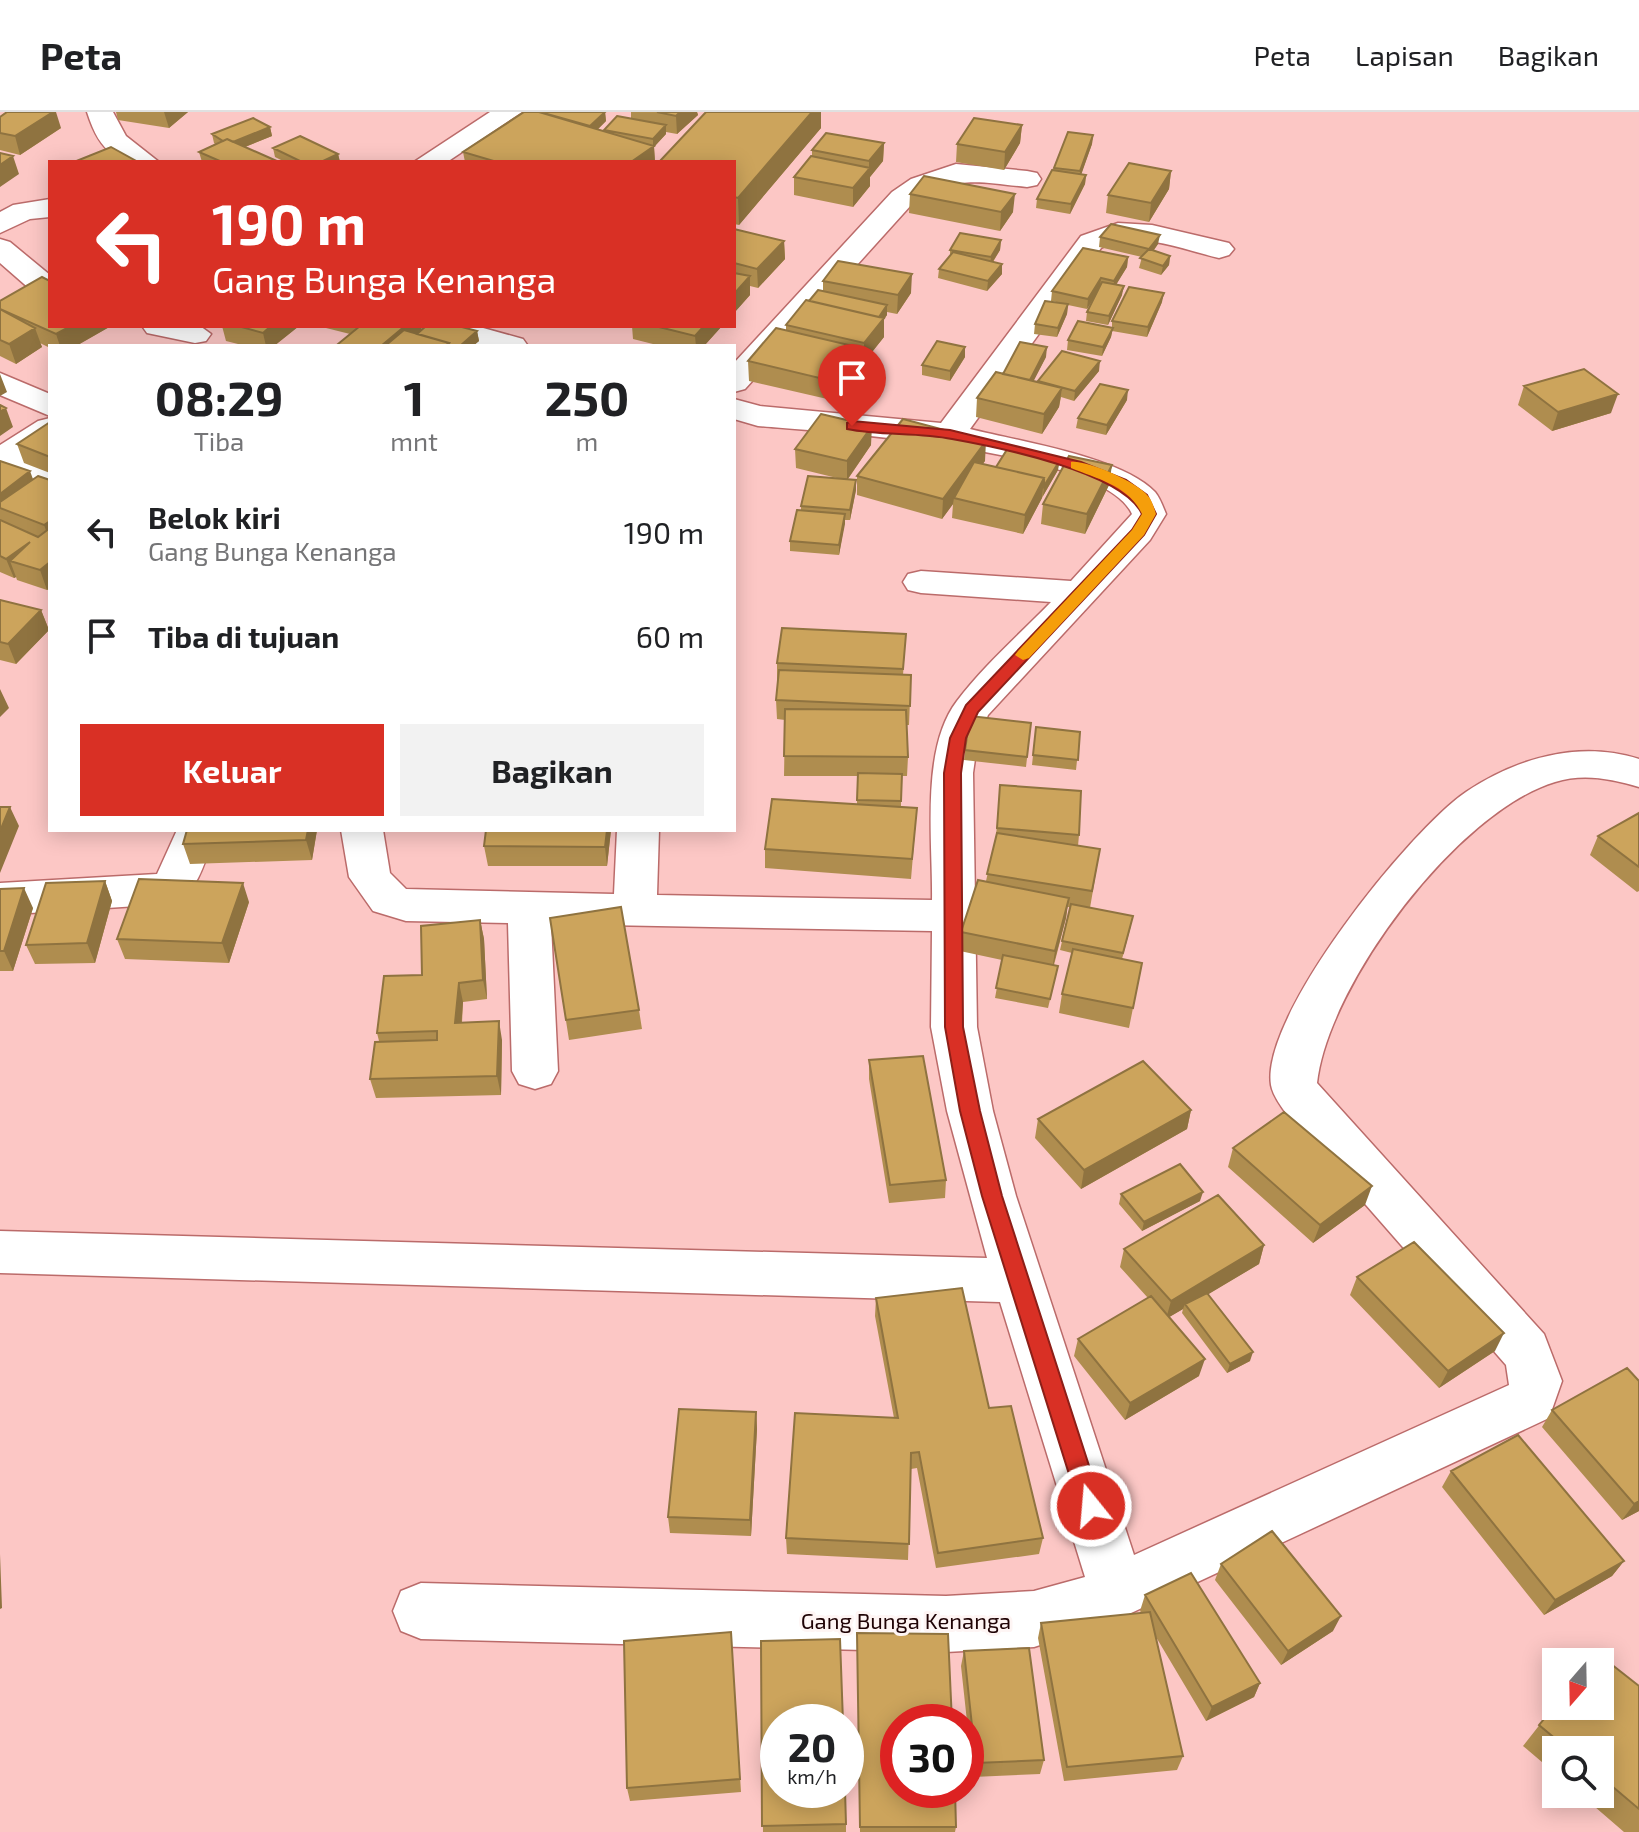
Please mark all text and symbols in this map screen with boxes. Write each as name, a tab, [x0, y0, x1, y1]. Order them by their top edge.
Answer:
text: Peta	[40, 32, 122, 78]
text: Peta	[1254, 38, 1311, 72]
text: Lapisan	[1355, 38, 1454, 72]
text: Bagikan	[1498, 38, 1599, 72]
text: 190 m	[212, 189, 366, 256]
icon: left	[80, 192, 184, 296]
text: Gang Bunga Kenanga	[212, 257, 556, 300]
pin	[818, 344, 886, 426]
icon: arrive	[830, 356, 874, 400]
text: 08:29	[155, 368, 283, 426]
text: 1	[404, 368, 424, 426]
text: 250	[545, 368, 629, 426]
text: Tiba	[194, 425, 244, 456]
text: mnt	[390, 425, 438, 456]
text: m	[576, 425, 598, 456]
text: Belok kiri	[148, 499, 281, 535]
icon: left	[80, 510, 124, 554]
text: 190 m	[624, 514, 704, 550]
text: Gang Bunga Kenanga	[148, 535, 397, 566]
icon: arrive	[80, 614, 124, 658]
text: Tiba di tujuan	[148, 618, 339, 654]
text: 60 m	[636, 618, 704, 654]
button: Keluar	[80, 724, 384, 816]
button: Bagikan	[400, 724, 704, 816]
position arrow	[1049, 1464, 1133, 1548]
street label: Gang Bunga Kenanga	[801, 1607, 1011, 1633]
north arrow	[1542, 1648, 1614, 1720]
map controls	[1542, 1648, 1614, 1808]
speed limit sign: 30	[880, 1704, 984, 1808]
text: 20	[788, 1722, 836, 1770]
button: search	[1542, 1736, 1614, 1808]
text: km/h	[787, 1764, 837, 1788]

